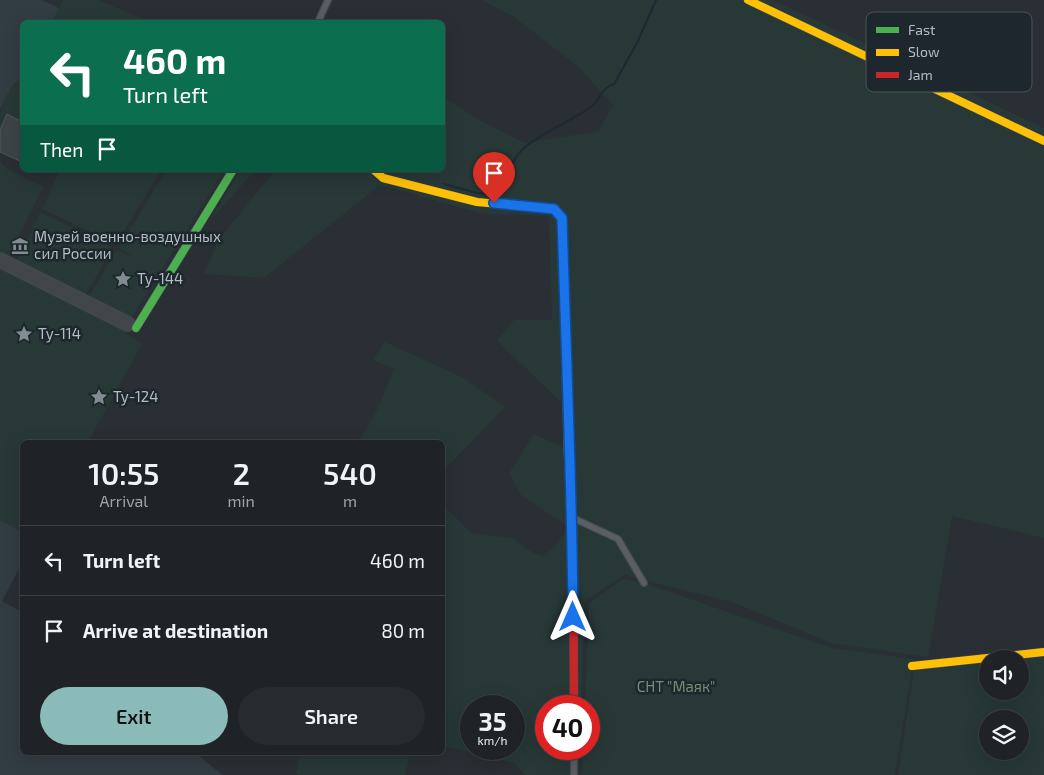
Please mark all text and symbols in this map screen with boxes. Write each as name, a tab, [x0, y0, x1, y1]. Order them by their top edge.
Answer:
legend	[866, 12, 1032, 92]
text: Fast	[908, 21, 935, 38]
text: 460 m	[123, 39, 226, 81]
icon: left	[40, 40, 105, 105]
text: Slow	[908, 43, 940, 60]
text: Jam	[908, 66, 933, 83]
text: Turn left	[123, 81, 208, 107]
icon: arrive	[93, 135, 121, 163]
text: Then	[40, 138, 83, 161]
pin	[473, 152, 515, 203]
icon: arrive	[480, 159, 508, 187]
place label: Музей военно-воздушных сил России	[34, 227, 221, 262]
museum icon: Музей военно-воздушных сил России	[10, 236, 30, 256]
place icon: Ту-144	[113, 269, 133, 289]
place label: Ту-144	[137, 269, 183, 288]
place icon: Ту-114	[14, 324, 34, 344]
place label: Ту-114	[38, 324, 81, 343]
place icon: Ту-124	[89, 387, 109, 407]
place label: Ту-124	[113, 387, 159, 406]
text: 10:55	[88, 455, 159, 491]
text: 2	[233, 455, 250, 491]
text: 540	[323, 455, 377, 491]
text: Arrival	[99, 491, 148, 510]
text: min	[228, 491, 255, 510]
text: m	[343, 491, 357, 510]
icon: left	[40, 547, 68, 575]
text: Turn left	[83, 549, 160, 572]
text: 460 m	[370, 549, 425, 572]
position arrow	[546, 590, 598, 642]
icon: arrive	[40, 617, 68, 645]
text: Arrive at destination	[83, 619, 268, 642]
text: 80 m	[381, 619, 425, 642]
map controls	[979, 650, 1029, 760]
button: sound	[979, 650, 1029, 700]
park label: СНТ "Маяк"	[637, 677, 715, 695]
button: Exit	[40, 687, 228, 745]
button: Share	[238, 687, 425, 745]
speed limit sign: 40	[535, 695, 600, 760]
text: 35	[479, 706, 506, 736]
button: layers	[979, 710, 1029, 760]
text: km/h	[478, 733, 507, 747]

